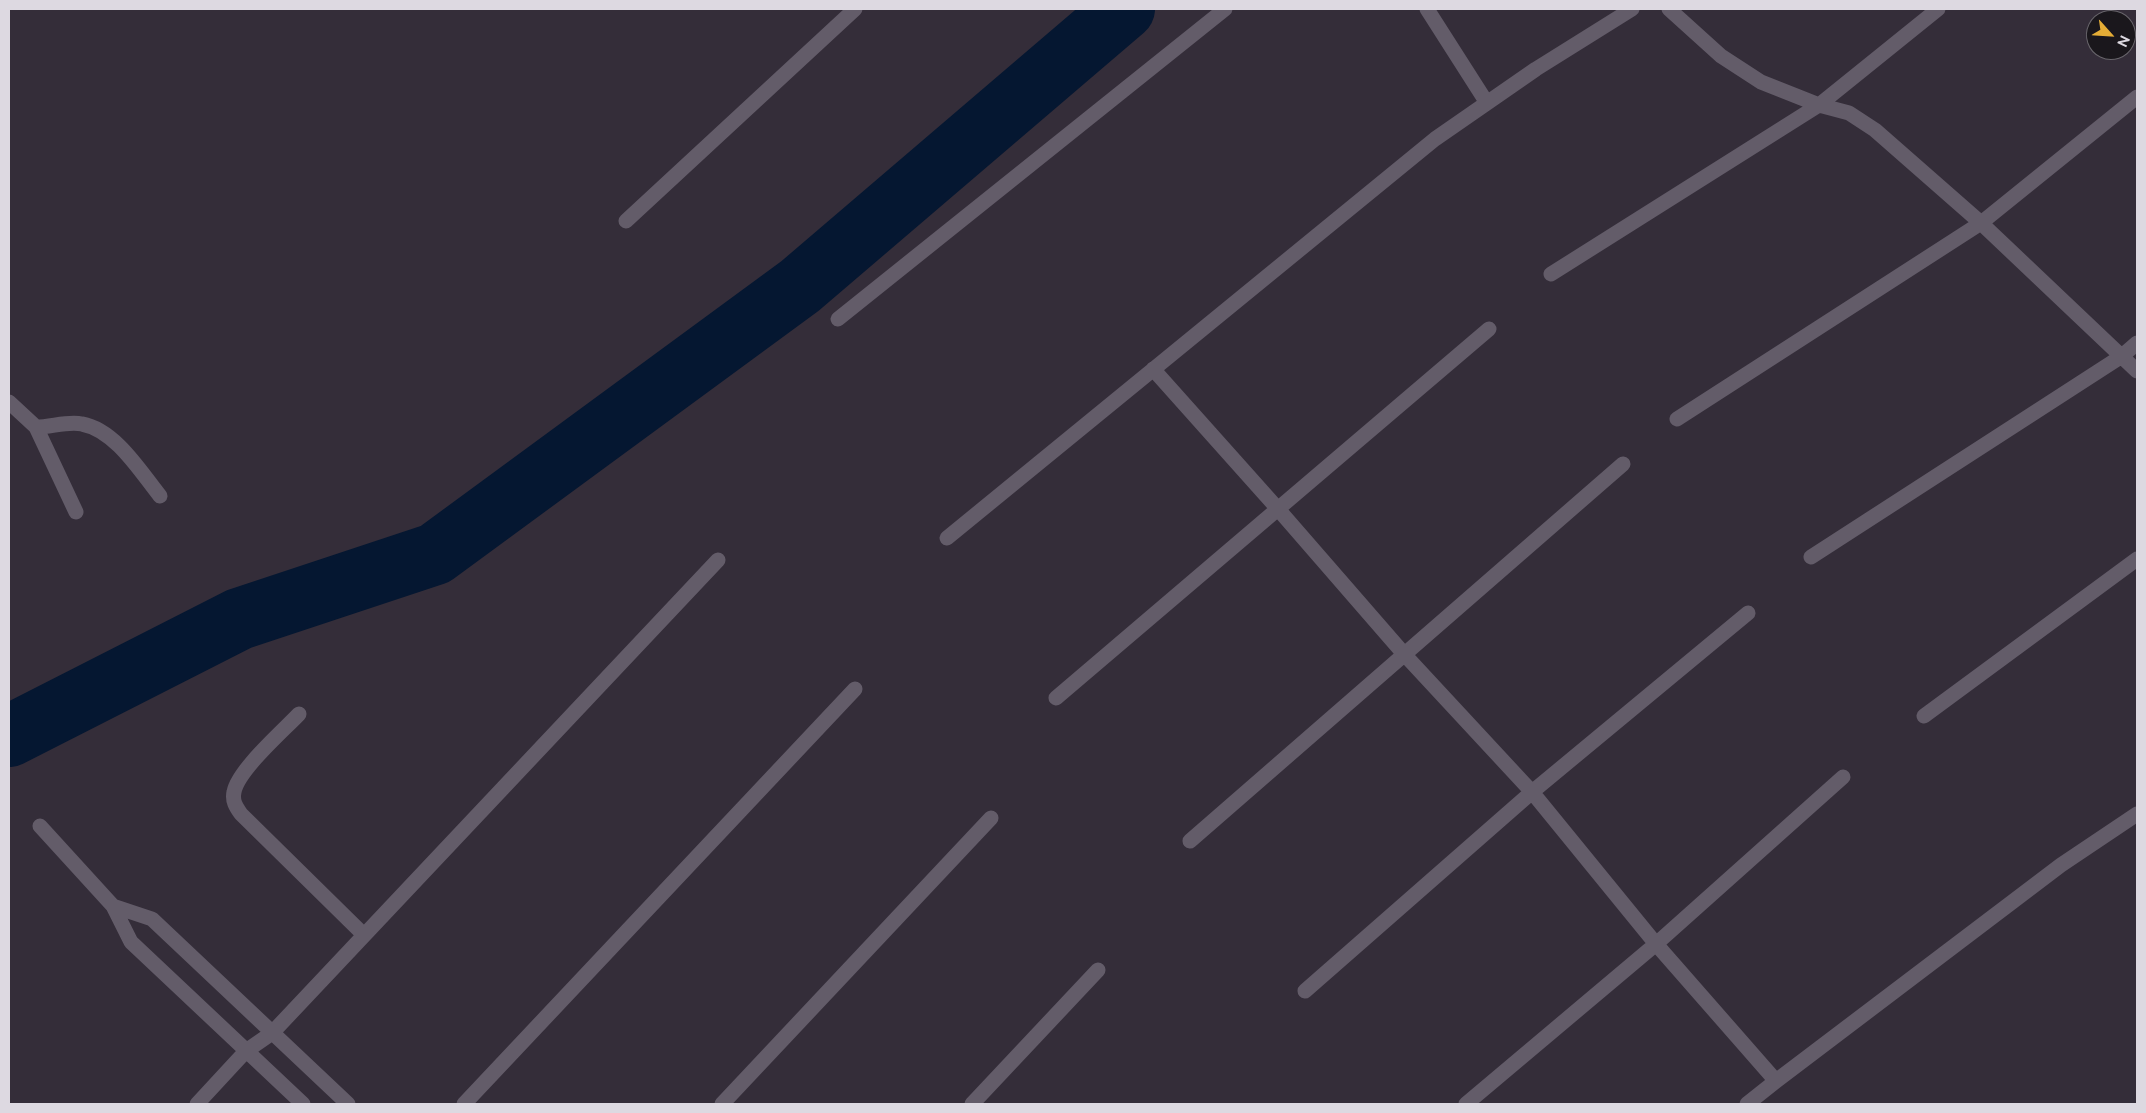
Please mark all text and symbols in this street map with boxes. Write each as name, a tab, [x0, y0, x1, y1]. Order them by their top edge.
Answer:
north arrow	[2086, 10, 2136, 60]
text: N	[2114, 33, 2133, 49]

